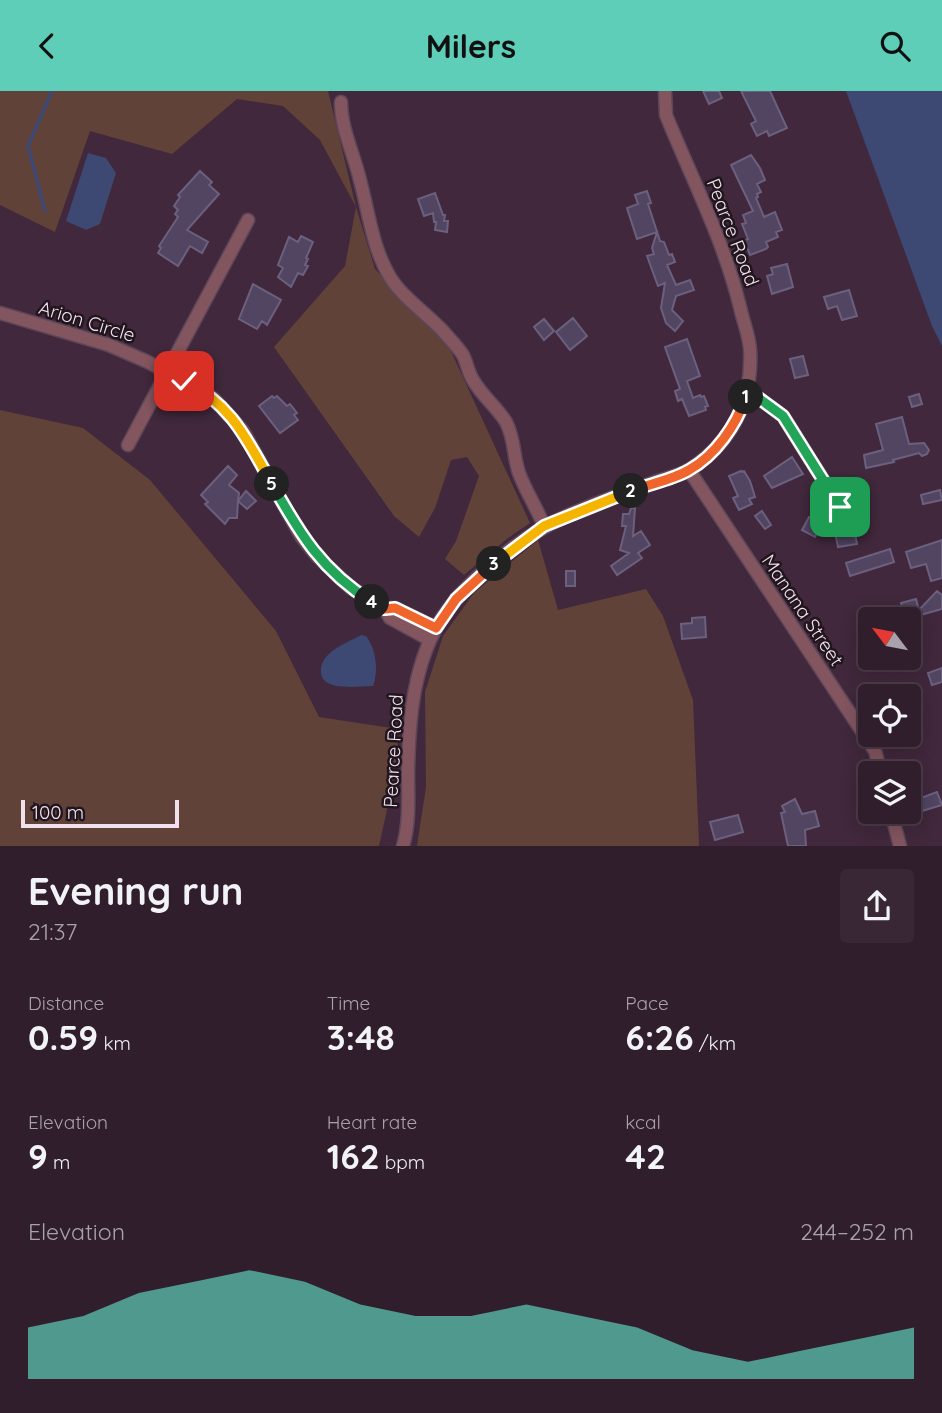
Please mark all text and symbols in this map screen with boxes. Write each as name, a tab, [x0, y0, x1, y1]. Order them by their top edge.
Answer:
text: Milers	[426, 26, 516, 66]
icon: back	[28, 27, 66, 65]
icon: search	[876, 27, 914, 65]
street label: Pearce Road	[702, 175, 764, 289]
street label: Arion Circle	[36, 295, 138, 347]
pin	[154, 351, 214, 411]
icon: check	[165, 362, 203, 400]
pin: 1	[728, 379, 764, 415]
text: 1	[742, 384, 749, 408]
pin: 5	[254, 467, 290, 501]
text: 5	[266, 471, 277, 495]
pin: 2	[614, 473, 648, 509]
pin	[810, 477, 870, 537]
text: 2	[625, 478, 636, 502]
icon: arrive	[821, 488, 859, 526]
pin: 3	[476, 547, 512, 581]
street label: Manana Street	[757, 550, 849, 670]
text: 3	[488, 551, 499, 575]
pin: 4	[354, 585, 390, 619]
text: 4	[366, 589, 377, 613]
north arrow	[858, 607, 920, 670]
map controls	[858, 607, 921, 824]
button: locate	[858, 684, 921, 747]
street label: Pearce Road	[378, 694, 408, 808]
button: layers	[858, 761, 921, 824]
scale bar	[21, 797, 178, 829]
text: 100 m	[32, 800, 84, 824]
text: Evening run	[28, 867, 243, 915]
button: share	[840, 869, 914, 943]
text: 21:37	[28, 917, 77, 946]
text: Distance	[28, 991, 104, 1015]
text: Time	[327, 991, 370, 1015]
text: Pace	[625, 991, 669, 1015]
text: 0.59	[28, 1015, 98, 1059]
text: 3:48	[327, 1015, 395, 1059]
text: 6:26	[625, 1015, 694, 1059]
text: km	[98, 1031, 131, 1055]
text: /km	[694, 1031, 736, 1055]
text: Elevation	[28, 1110, 108, 1134]
text: Heart rate	[327, 1110, 417, 1134]
text: kcal	[625, 1110, 661, 1134]
text: 9	[28, 1134, 48, 1178]
text: 162	[327, 1134, 380, 1178]
text: 42	[625, 1134, 666, 1178]
text: m	[48, 1150, 70, 1174]
text: bpm	[380, 1150, 425, 1174]
text: Elevation	[28, 1217, 125, 1246]
text: 244–252 m	[800, 1217, 914, 1246]

